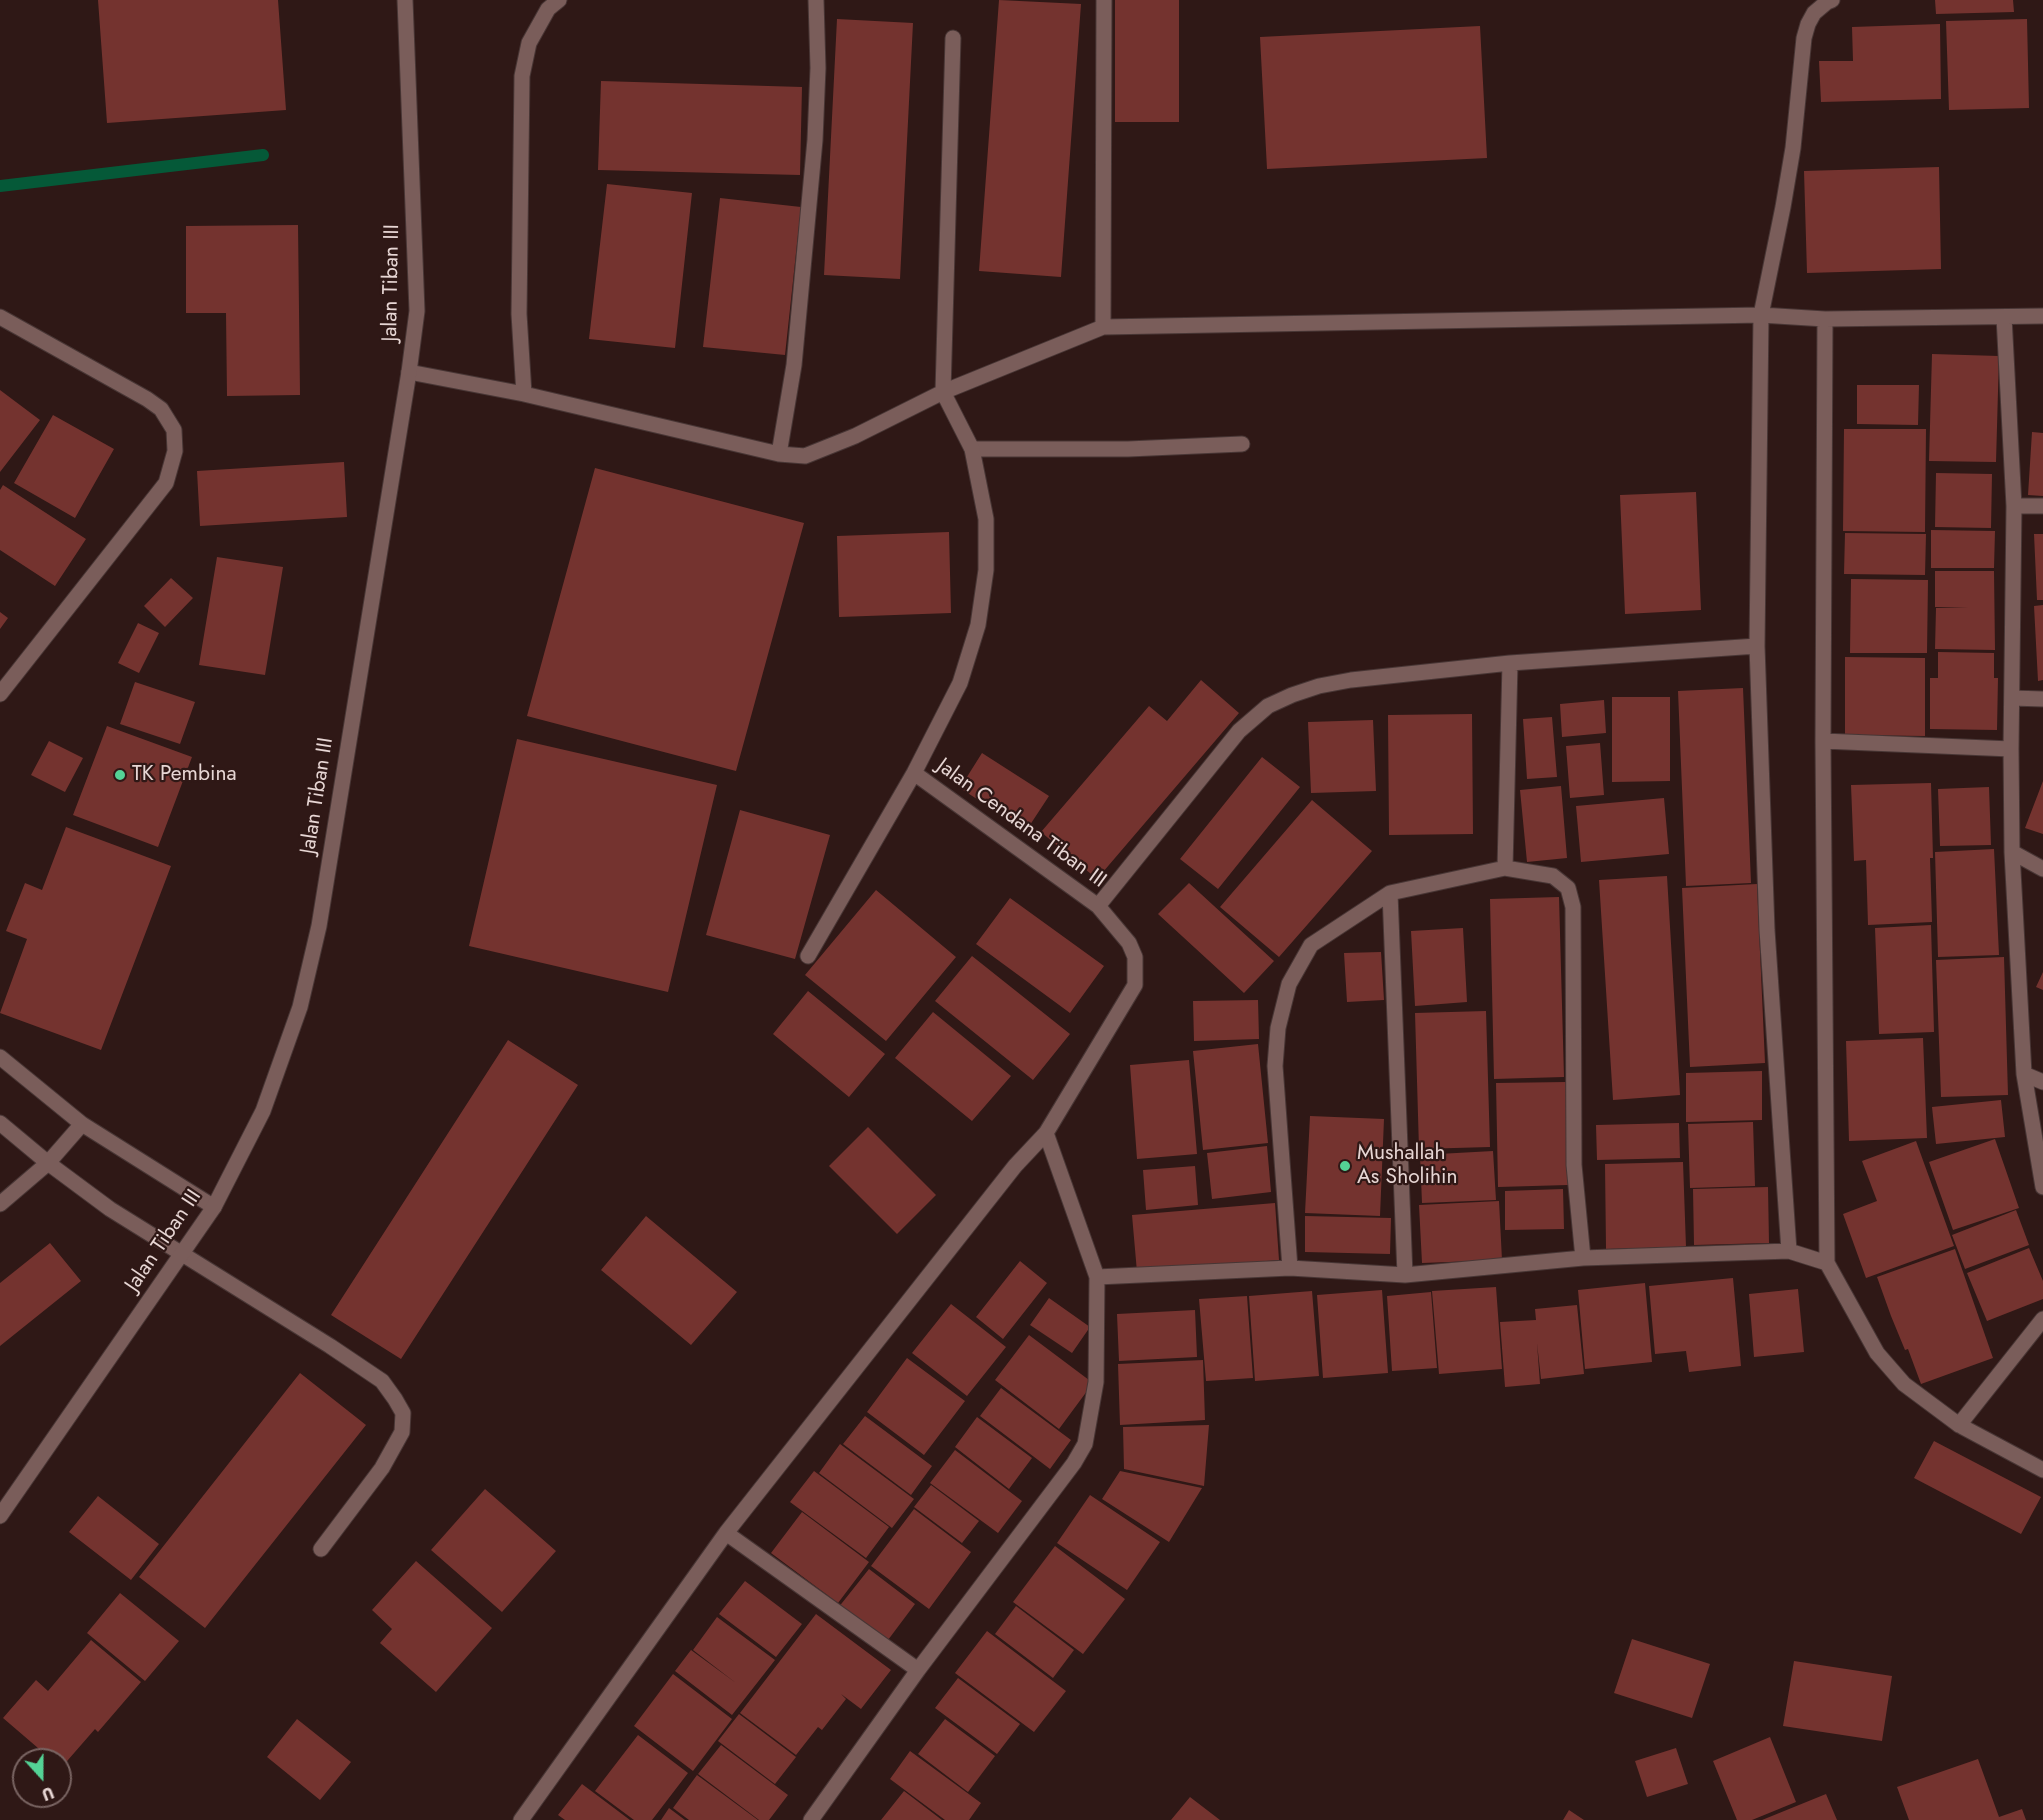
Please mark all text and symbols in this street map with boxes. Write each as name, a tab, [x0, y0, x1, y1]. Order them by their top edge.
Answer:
street label: Jalan Tiban III	[378, 224, 406, 342]
street label: Jalan Tiban III	[296, 736, 340, 856]
street label: Jalan Cendana Tiban III	[931, 754, 1111, 894]
place label: TK Pembina	[132, 762, 237, 788]
marker: TK Pembina	[113, 768, 127, 782]
place label: Mushallah As Sholihin	[1357, 1141, 1457, 1191]
marker: Mushallah As Sholihin	[1338, 1159, 1352, 1173]
street label: Jalan Tiban III	[121, 1185, 207, 1297]
north arrow	[12, 1748, 72, 1808]
text: U	[39, 1781, 57, 1806]

